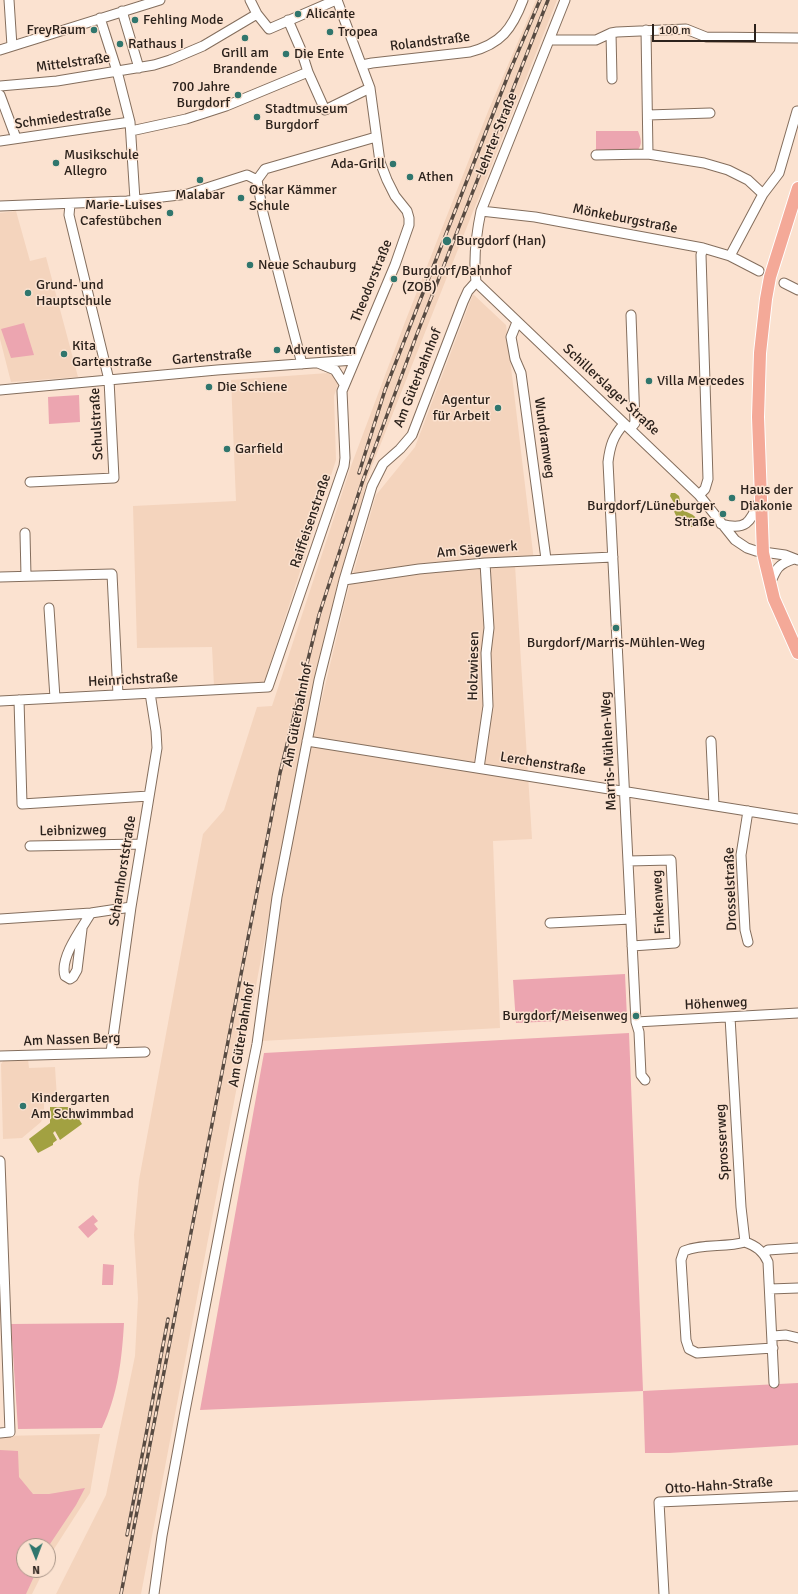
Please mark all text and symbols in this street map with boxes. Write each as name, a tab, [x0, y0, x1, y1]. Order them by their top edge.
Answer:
place label: Alicante	[306, 6, 355, 22]
marker: Alicante	[293, 9, 303, 19]
place label: Fehling Mode	[143, 12, 223, 28]
marker: Fehling Mode	[130, 15, 140, 25]
scale bar	[654, 16, 758, 42]
place label: FreyRaum	[27, 22, 86, 38]
text: 100 m	[659, 23, 691, 38]
place label: Tropea	[338, 24, 378, 40]
marker: FreyRaum	[89, 25, 99, 35]
marker: Tropea	[325, 27, 335, 37]
street label: Rolandstraße	[389, 29, 471, 55]
marker: Grill am Brandende	[240, 33, 250, 43]
place label: Rathaus I	[128, 36, 184, 52]
marker: Rathaus I	[115, 39, 125, 49]
place label: Grill am Brandende	[213, 45, 277, 78]
place label: Die Ente	[294, 46, 344, 62]
street label: Mittelstraße	[35, 49, 111, 77]
marker: Die Ente	[281, 49, 291, 59]
place label: 700 Jahre Burgdorf	[172, 79, 230, 112]
marker: 700 Jahre Burgdorf	[233, 90, 243, 100]
street label: Lehrter Straße	[473, 90, 521, 178]
place label: Stadtmuseum Burgdorf	[265, 101, 348, 134]
street label: Schmiedestraße	[14, 103, 112, 133]
marker: Stadtmuseum Burgdorf	[252, 112, 262, 122]
place label: Musikschule Allegro	[64, 147, 139, 180]
place label: Ada-Grill	[331, 156, 385, 172]
marker: Musikschule Allegro	[51, 158, 61, 168]
marker: Ada-Grill	[388, 159, 398, 169]
place label: Athen	[418, 169, 453, 185]
marker: Athen	[405, 172, 415, 182]
marker: Malabar	[195, 175, 205, 185]
place label: Oskar Kämmer Schule	[249, 182, 337, 214]
place label: Malabar	[175, 187, 225, 203]
marker: Oskar Kämmer Schule	[236, 193, 246, 203]
place label: Marie-Luises Cafestübchen	[80, 197, 162, 230]
street label: Mönkeburgstraße	[571, 201, 679, 237]
marker: Marie-Luises Cafestübchen	[165, 208, 175, 218]
place label: Burgdorf (Han)	[456, 233, 546, 249]
marker: Burgdorf (Han)	[441, 235, 453, 247]
street label: Theodorstraße	[348, 237, 396, 325]
place label: Neue Schauburg	[258, 257, 356, 273]
marker: Neue Schauburg	[245, 260, 255, 270]
place label: Burgdorf/Bahnhof (ZOB)	[402, 263, 511, 296]
marker: Burgdorf/Bahnhof (ZOB)	[389, 274, 399, 284]
place label: Grund- und Hauptschule	[36, 277, 112, 310]
marker: Grund- und Hauptschule	[23, 288, 33, 298]
street label: Am Güterbahnhof	[390, 326, 446, 430]
place label: Kita Gartenstraße	[72, 338, 152, 370]
street label: Schillerslager Straße	[559, 341, 663, 439]
place label: Adventisten	[285, 342, 356, 358]
street label: Gartenstraße	[171, 345, 253, 369]
marker: Adventisten	[272, 345, 282, 355]
marker: Kita Gartenstraße	[59, 349, 69, 359]
place label: Villa Mercedes	[657, 373, 744, 389]
marker: Villa Mercedes	[644, 376, 654, 386]
place label: Die Schiene	[217, 379, 287, 395]
marker: Die Schiene	[204, 382, 214, 392]
street label: Schulstraße	[87, 387, 107, 461]
place label: Agentur für Arbeit	[433, 392, 490, 424]
street label: Wundramweg	[530, 396, 558, 480]
marker: Agentur für Arbeit	[493, 403, 503, 413]
place label: Garfield	[235, 441, 283, 457]
marker: Garfield	[222, 444, 232, 454]
street label: Raiffeisenstraße	[287, 472, 335, 570]
place label: Haus der Diakonie	[740, 482, 793, 514]
marker: Haus der Diakonie	[727, 493, 737, 503]
place label: Burgdorf/Lüneburger Straße	[587, 498, 715, 530]
marker: Burgdorf/Lüneburger Straße	[718, 509, 728, 519]
street label: Am Sägewerk	[436, 538, 518, 562]
marker: Burgdorf/Marris-Mühlen-Weg	[611, 623, 621, 633]
street label: Holzwiesen	[465, 631, 483, 701]
place label: Burgdorf/Marris-Mühlen-Weg	[527, 635, 705, 651]
street label: Am Güterbahnhof	[280, 662, 316, 768]
street label: Heinrichstraße	[87, 669, 179, 691]
street label: Marris-Mühlen-Weg	[597, 691, 621, 811]
street label: Lerchenstraße	[499, 749, 587, 779]
street label: Scharnhorststraße	[106, 814, 140, 928]
street label: Leibnizweg	[39, 822, 107, 840]
street label: Drosselstraße	[721, 847, 741, 931]
street label: Finkenweg	[649, 869, 669, 935]
street label: Am Güterbahnhof	[225, 982, 259, 1088]
street label: Höhenweg	[684, 994, 748, 1014]
place label: Burgdorf/Meisenweg	[502, 1008, 628, 1024]
marker: Burgdorf/Meisenweg	[631, 1011, 641, 1021]
street label: Am Nassen Berg	[23, 1030, 121, 1050]
place label: Kindergarten Am Schwimmbad	[31, 1090, 134, 1122]
marker: Kindergarten Am Schwimmbad	[18, 1101, 28, 1111]
street label: Sprosserweg	[713, 1103, 733, 1181]
street label: Otto-Hahn-Straße	[664, 1474, 774, 1498]
north arrow	[16, 1538, 56, 1578]
text: N	[32, 1563, 40, 1576]

